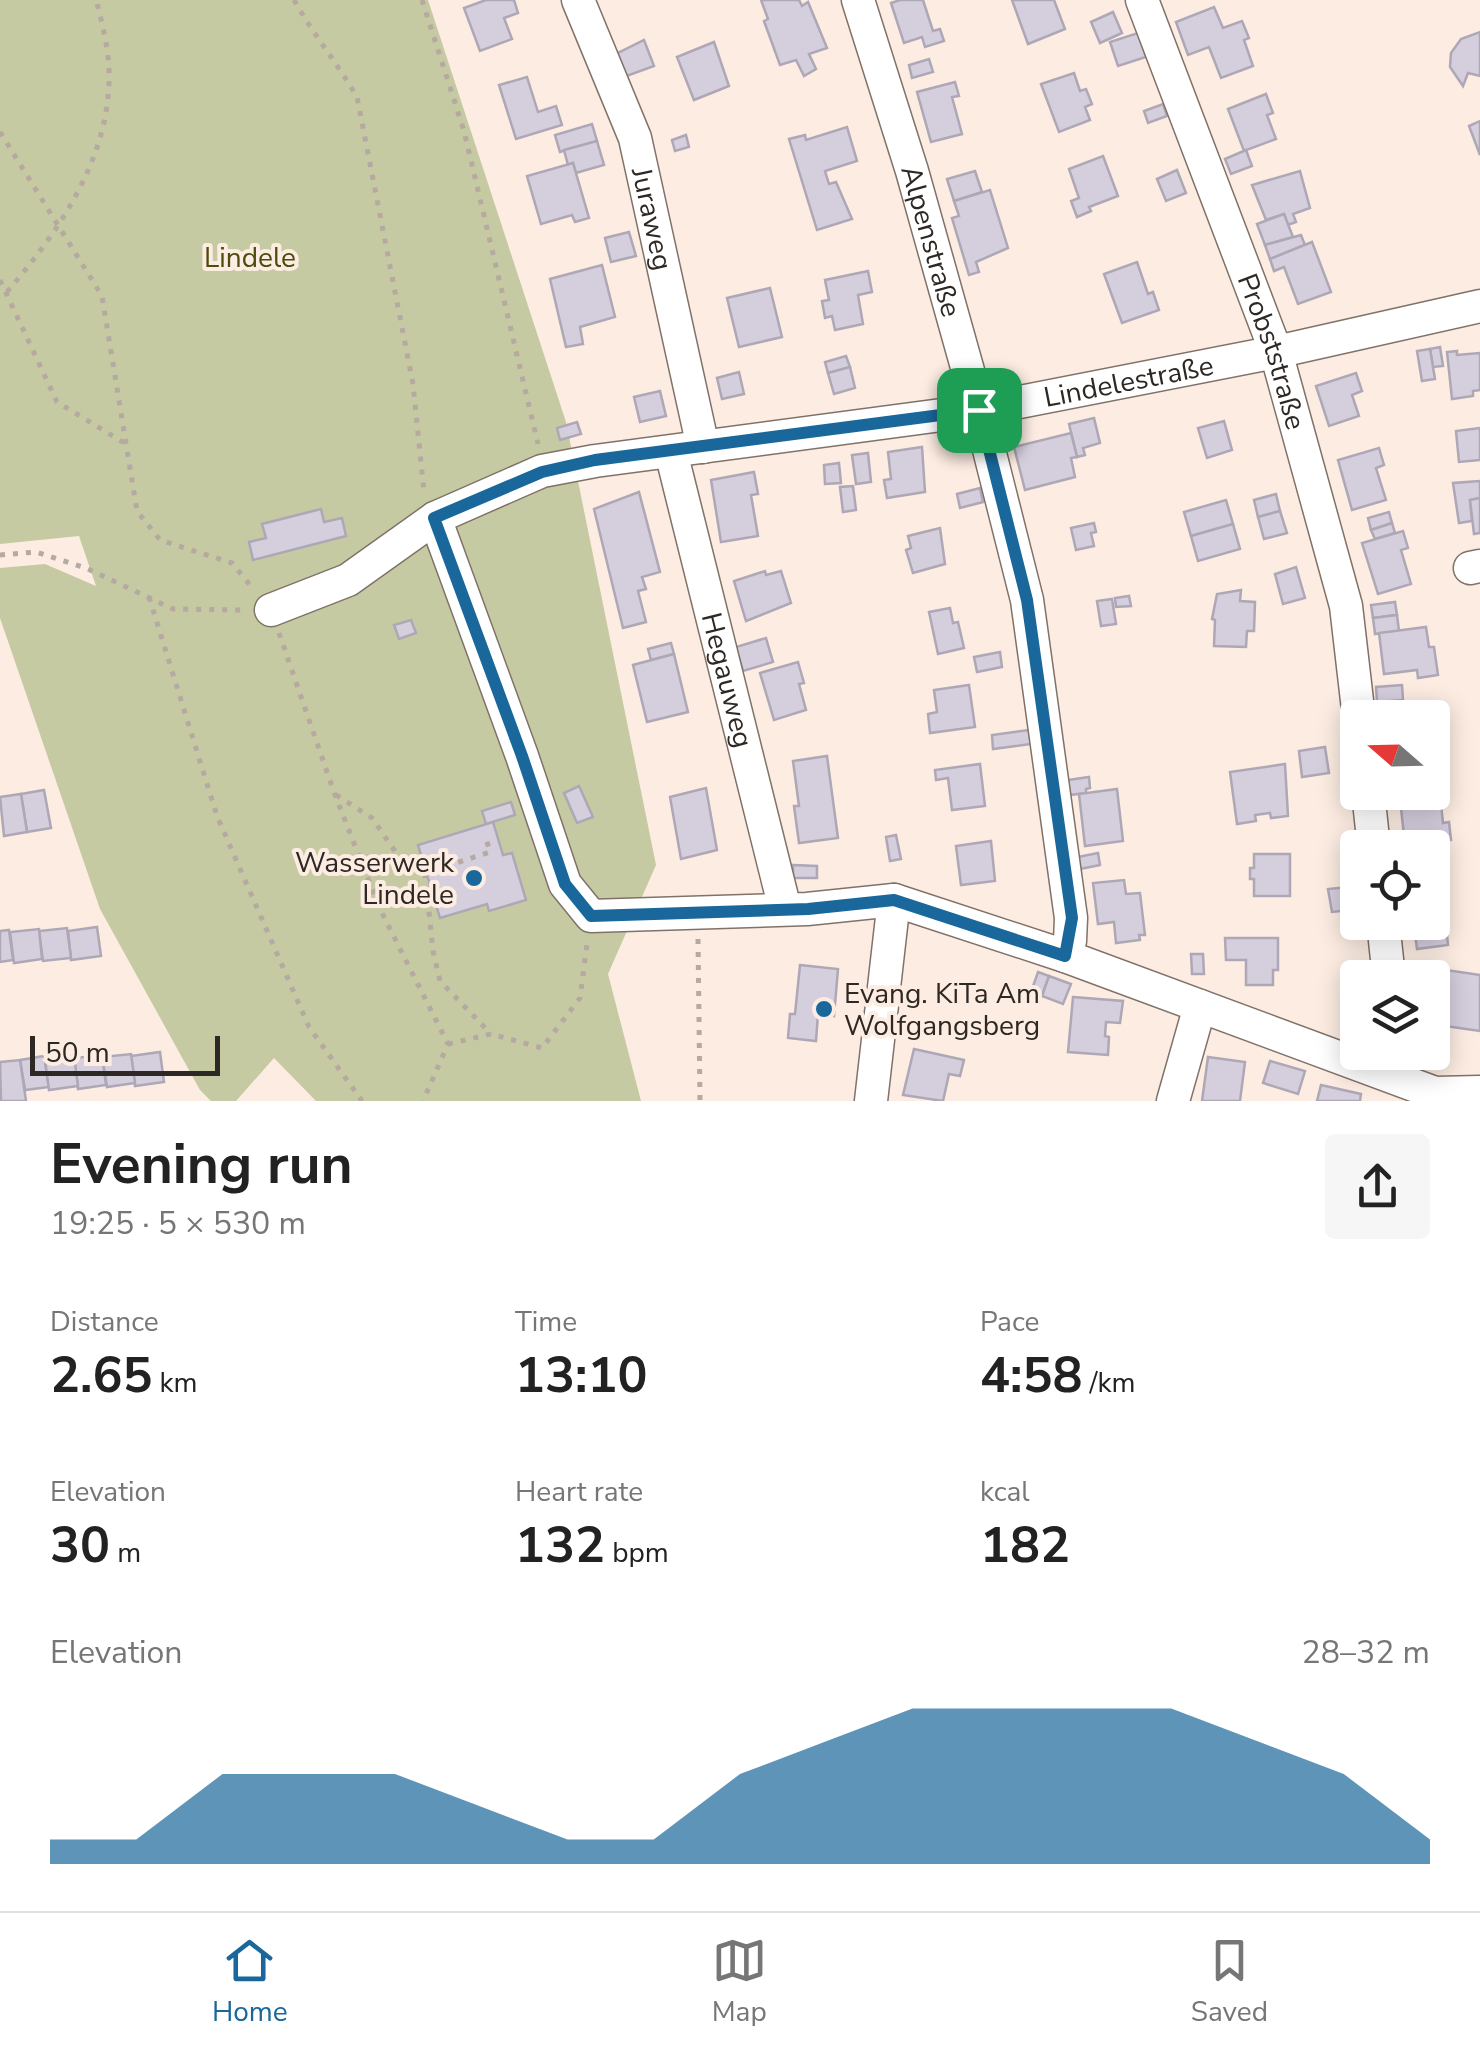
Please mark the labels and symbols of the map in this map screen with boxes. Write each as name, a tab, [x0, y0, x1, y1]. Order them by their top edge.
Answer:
street label: Alpenstraße	[891, 161, 970, 321]
street label: Juraweg	[622, 163, 682, 274]
park label: Lindele	[204, 239, 296, 277]
street label: Probststraße	[1228, 268, 1314, 434]
street label: Lindelestraße	[1041, 347, 1217, 417]
pin	[937, 368, 1022, 453]
street label: Hegauweg	[692, 609, 762, 752]
north arrow	[1340, 700, 1450, 810]
place label: Wasserwerk Lindele	[295, 844, 455, 914]
marker: Wasserwerk Lindele	[463, 867, 485, 889]
place label: Evang. KiTa Am Wolfgangsberg	[844, 975, 1040, 1045]
marker: Evang. KiTa Am Wolfgangsberg	[813, 998, 835, 1020]
scale bar	[30, 1031, 220, 1076]

